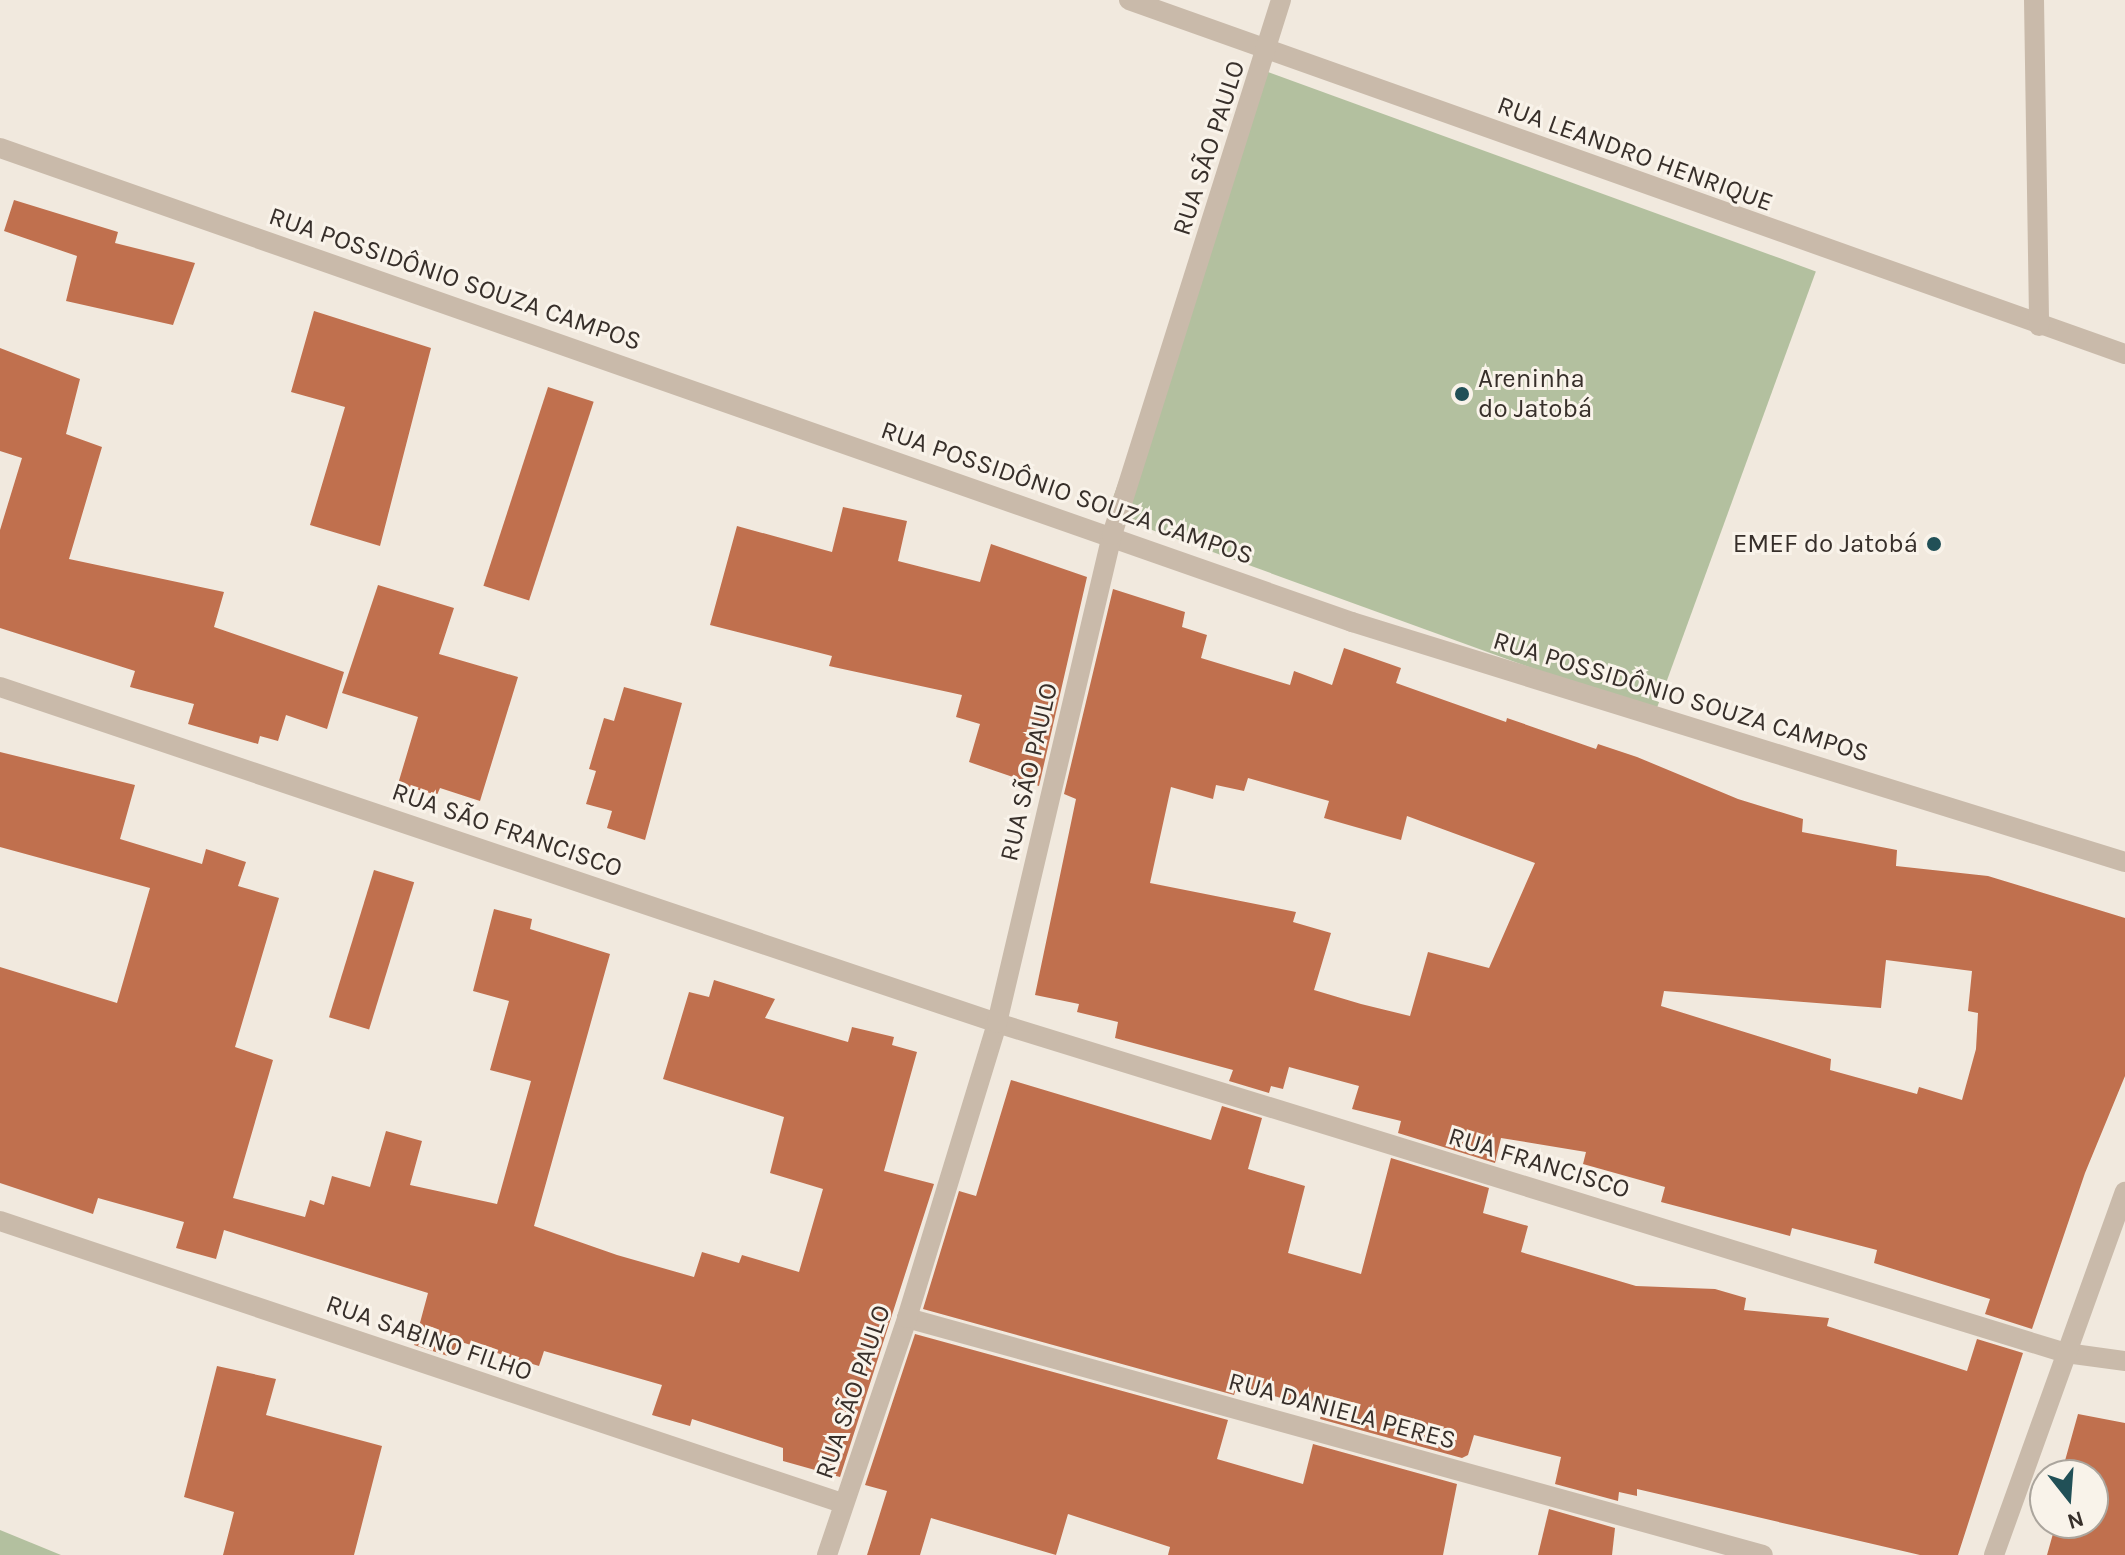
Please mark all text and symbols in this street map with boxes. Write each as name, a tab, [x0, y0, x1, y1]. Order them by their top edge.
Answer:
street label: RUA SÃO PAULO	[1166, 57, 1252, 239]
street label: RUA LEANDRO HENRIQUE	[1493, 90, 1777, 218]
street label: RUA POSSIDÔNIO SOUZA CAMPOS	[265, 200, 645, 358]
place label: Areninha do Jatobá	[1478, 363, 1592, 424]
marker: Areninha do Jatobá	[1453, 385, 1471, 403]
street label: RUA POSSIDÔNIO SOUZA CAMPOS	[877, 414, 1257, 572]
place label: EMEF do Jatobá	[1733, 528, 1918, 560]
marker: EMEF do Jatobá	[1925, 535, 1943, 553]
street label: RUA POSSIDÔNIO SOUZA CAMPOS	[1489, 625, 1873, 769]
street label: RUA SÃO PAULO	[993, 680, 1065, 864]
street label: RUA SÃO FRANCISCO	[388, 776, 626, 884]
street label: RUA FRANCISCO	[1445, 1121, 1633, 1205]
street label: RUA SABINO FILHO	[322, 1288, 536, 1388]
street label: RUA SÃO PAULO	[809, 1301, 897, 1483]
street label: RUA DANIELA PERES	[1225, 1366, 1459, 1456]
north arrow	[2029, 1459, 2109, 1539]
text: N	[2064, 1505, 2087, 1535]

